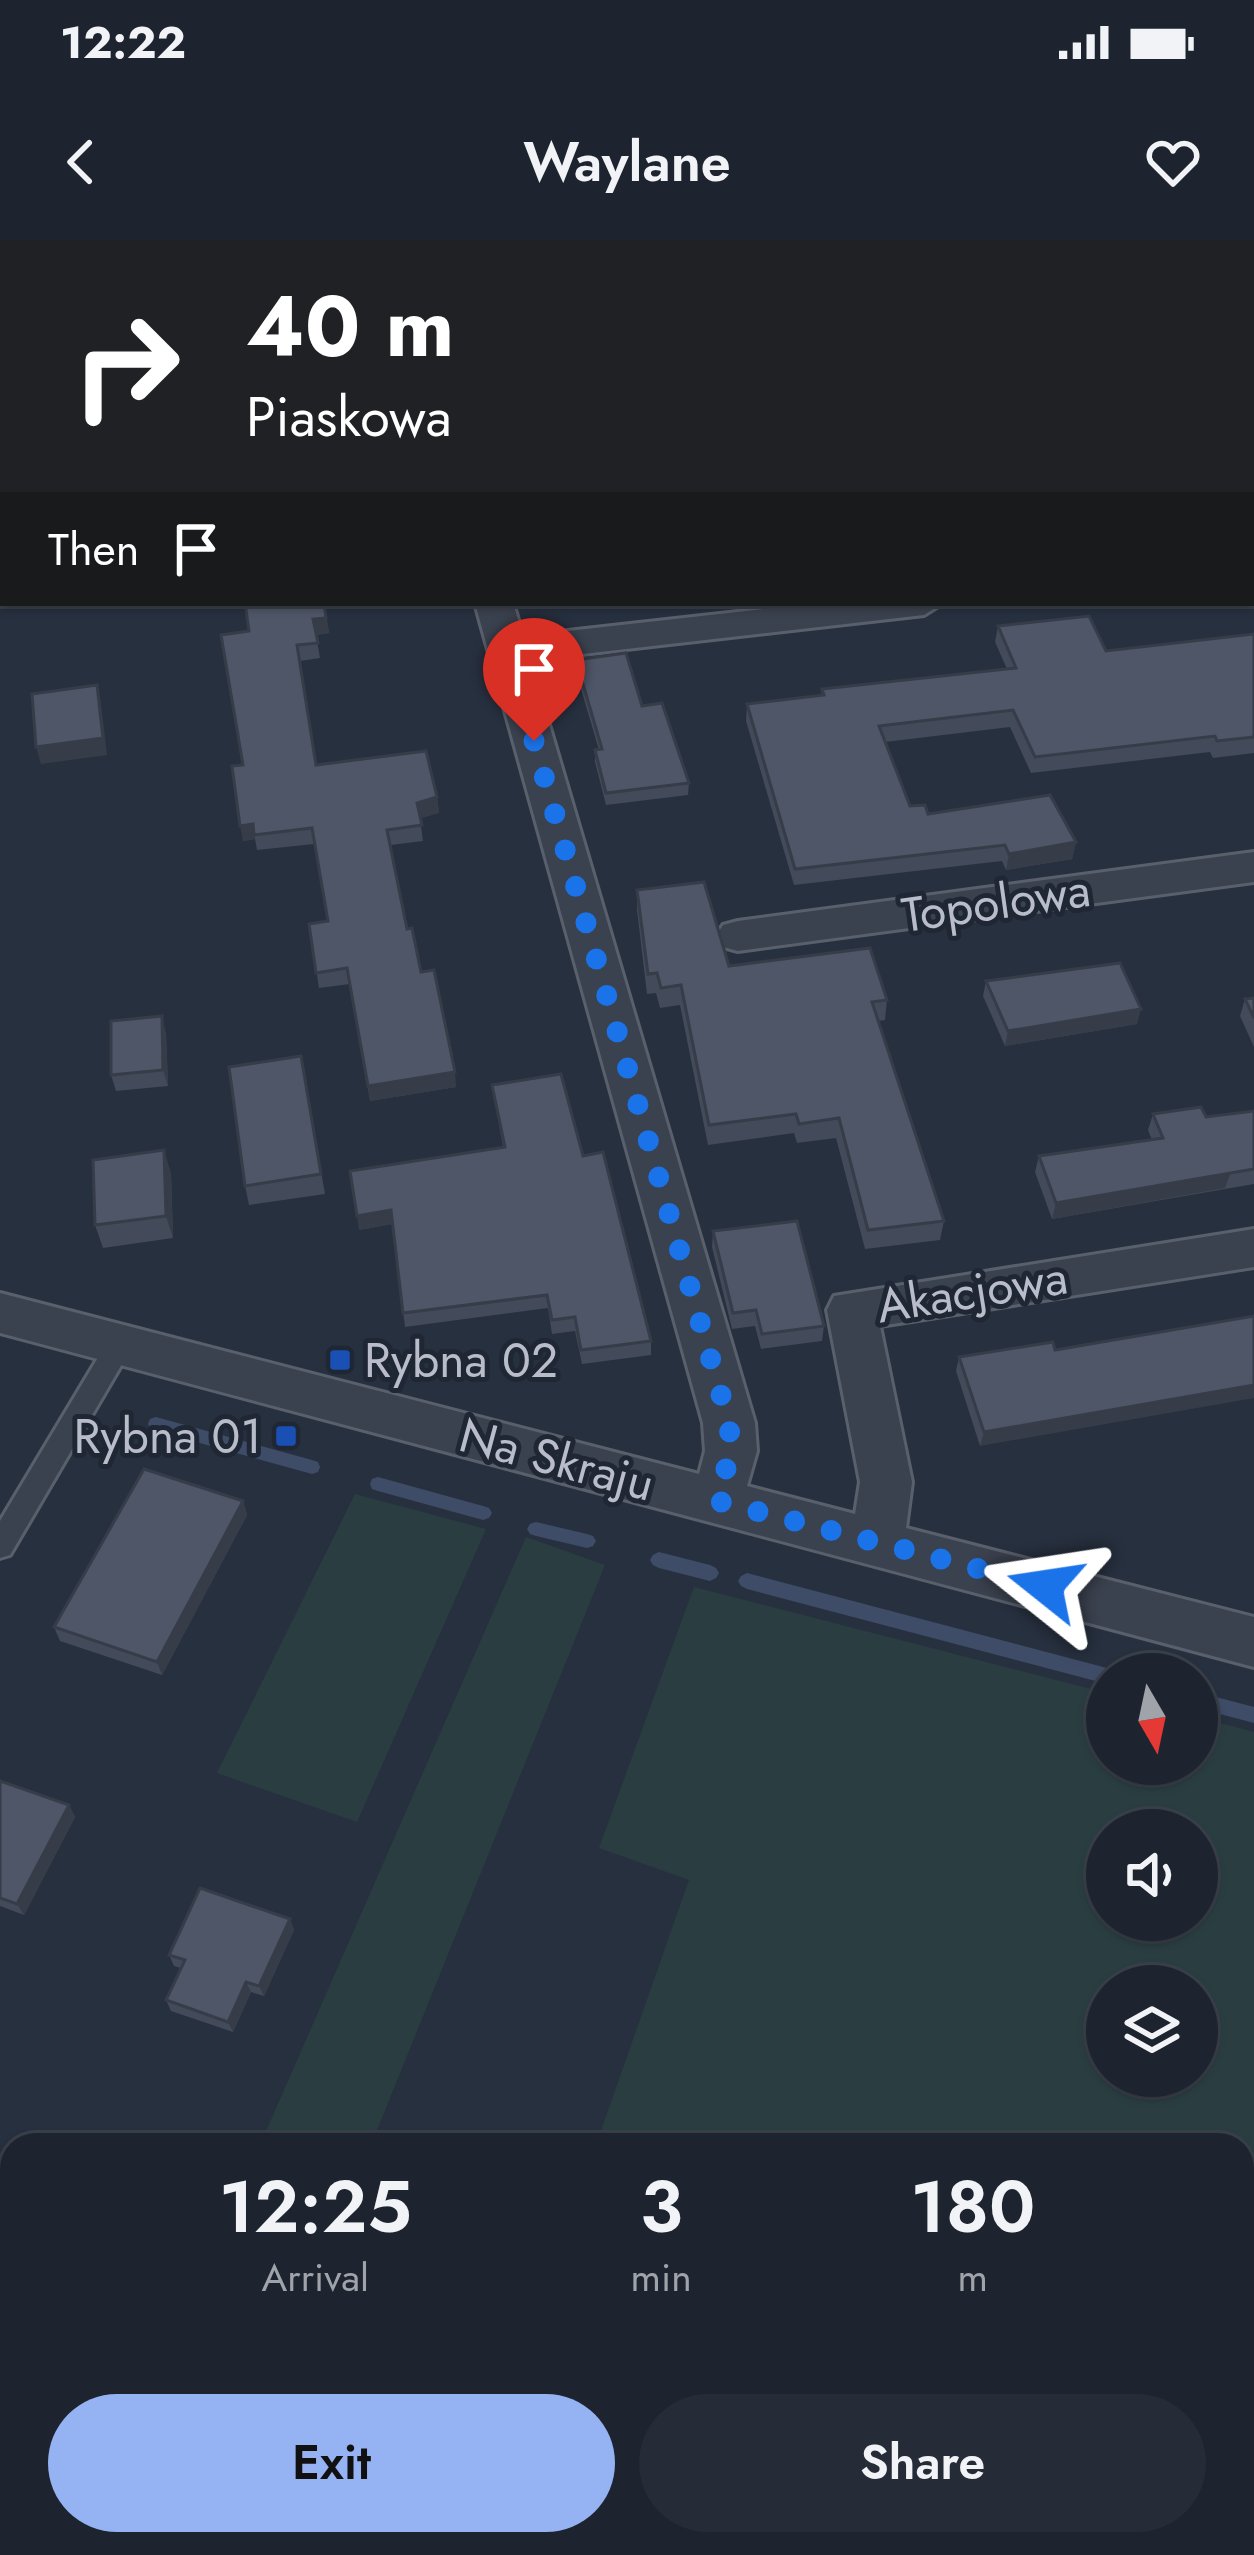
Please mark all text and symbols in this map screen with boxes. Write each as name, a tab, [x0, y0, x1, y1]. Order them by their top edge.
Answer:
text: 12:22	[60, 10, 186, 75]
text: Waylane	[523, 123, 731, 201]
icon: back	[48, 129, 114, 195]
icon: heart	[1140, 129, 1206, 195]
text: 40 m	[246, 266, 454, 388]
icon: right	[48, 288, 204, 444]
text: Piaskowa	[246, 378, 452, 456]
icon: arrive	[163, 516, 229, 582]
text: Then	[48, 517, 139, 582]
pin	[483, 618, 585, 741]
icon: arrive	[501, 636, 567, 702]
street label: Topolowa	[897, 855, 1095, 950]
street label: Akacjowa	[872, 1242, 1072, 1341]
place label: Rybna 02	[364, 1326, 558, 1395]
marker: Rybna 02	[327, 1347, 353, 1373]
street label: Na Skraju	[452, 1400, 662, 1519]
place label: Rybna 01	[74, 1402, 262, 1471]
marker: Rybna 01	[273, 1423, 299, 1449]
position arrow	[982, 1523, 1108, 1649]
north arrow	[1086, 1653, 1218, 1785]
map controls	[1086, 1653, 1218, 2097]
button: sound	[1086, 1809, 1218, 1941]
button: layers	[1086, 1965, 1218, 2097]
text: 12:25	[219, 2155, 412, 2259]
text: 3	[640, 2155, 683, 2259]
text: 180	[910, 2155, 1035, 2259]
text: Arrival	[262, 2249, 369, 2306]
text: min	[631, 2249, 692, 2306]
text: m	[958, 2249, 988, 2306]
button: Exit	[48, 2394, 615, 2532]
button: Share	[639, 2394, 1206, 2532]

